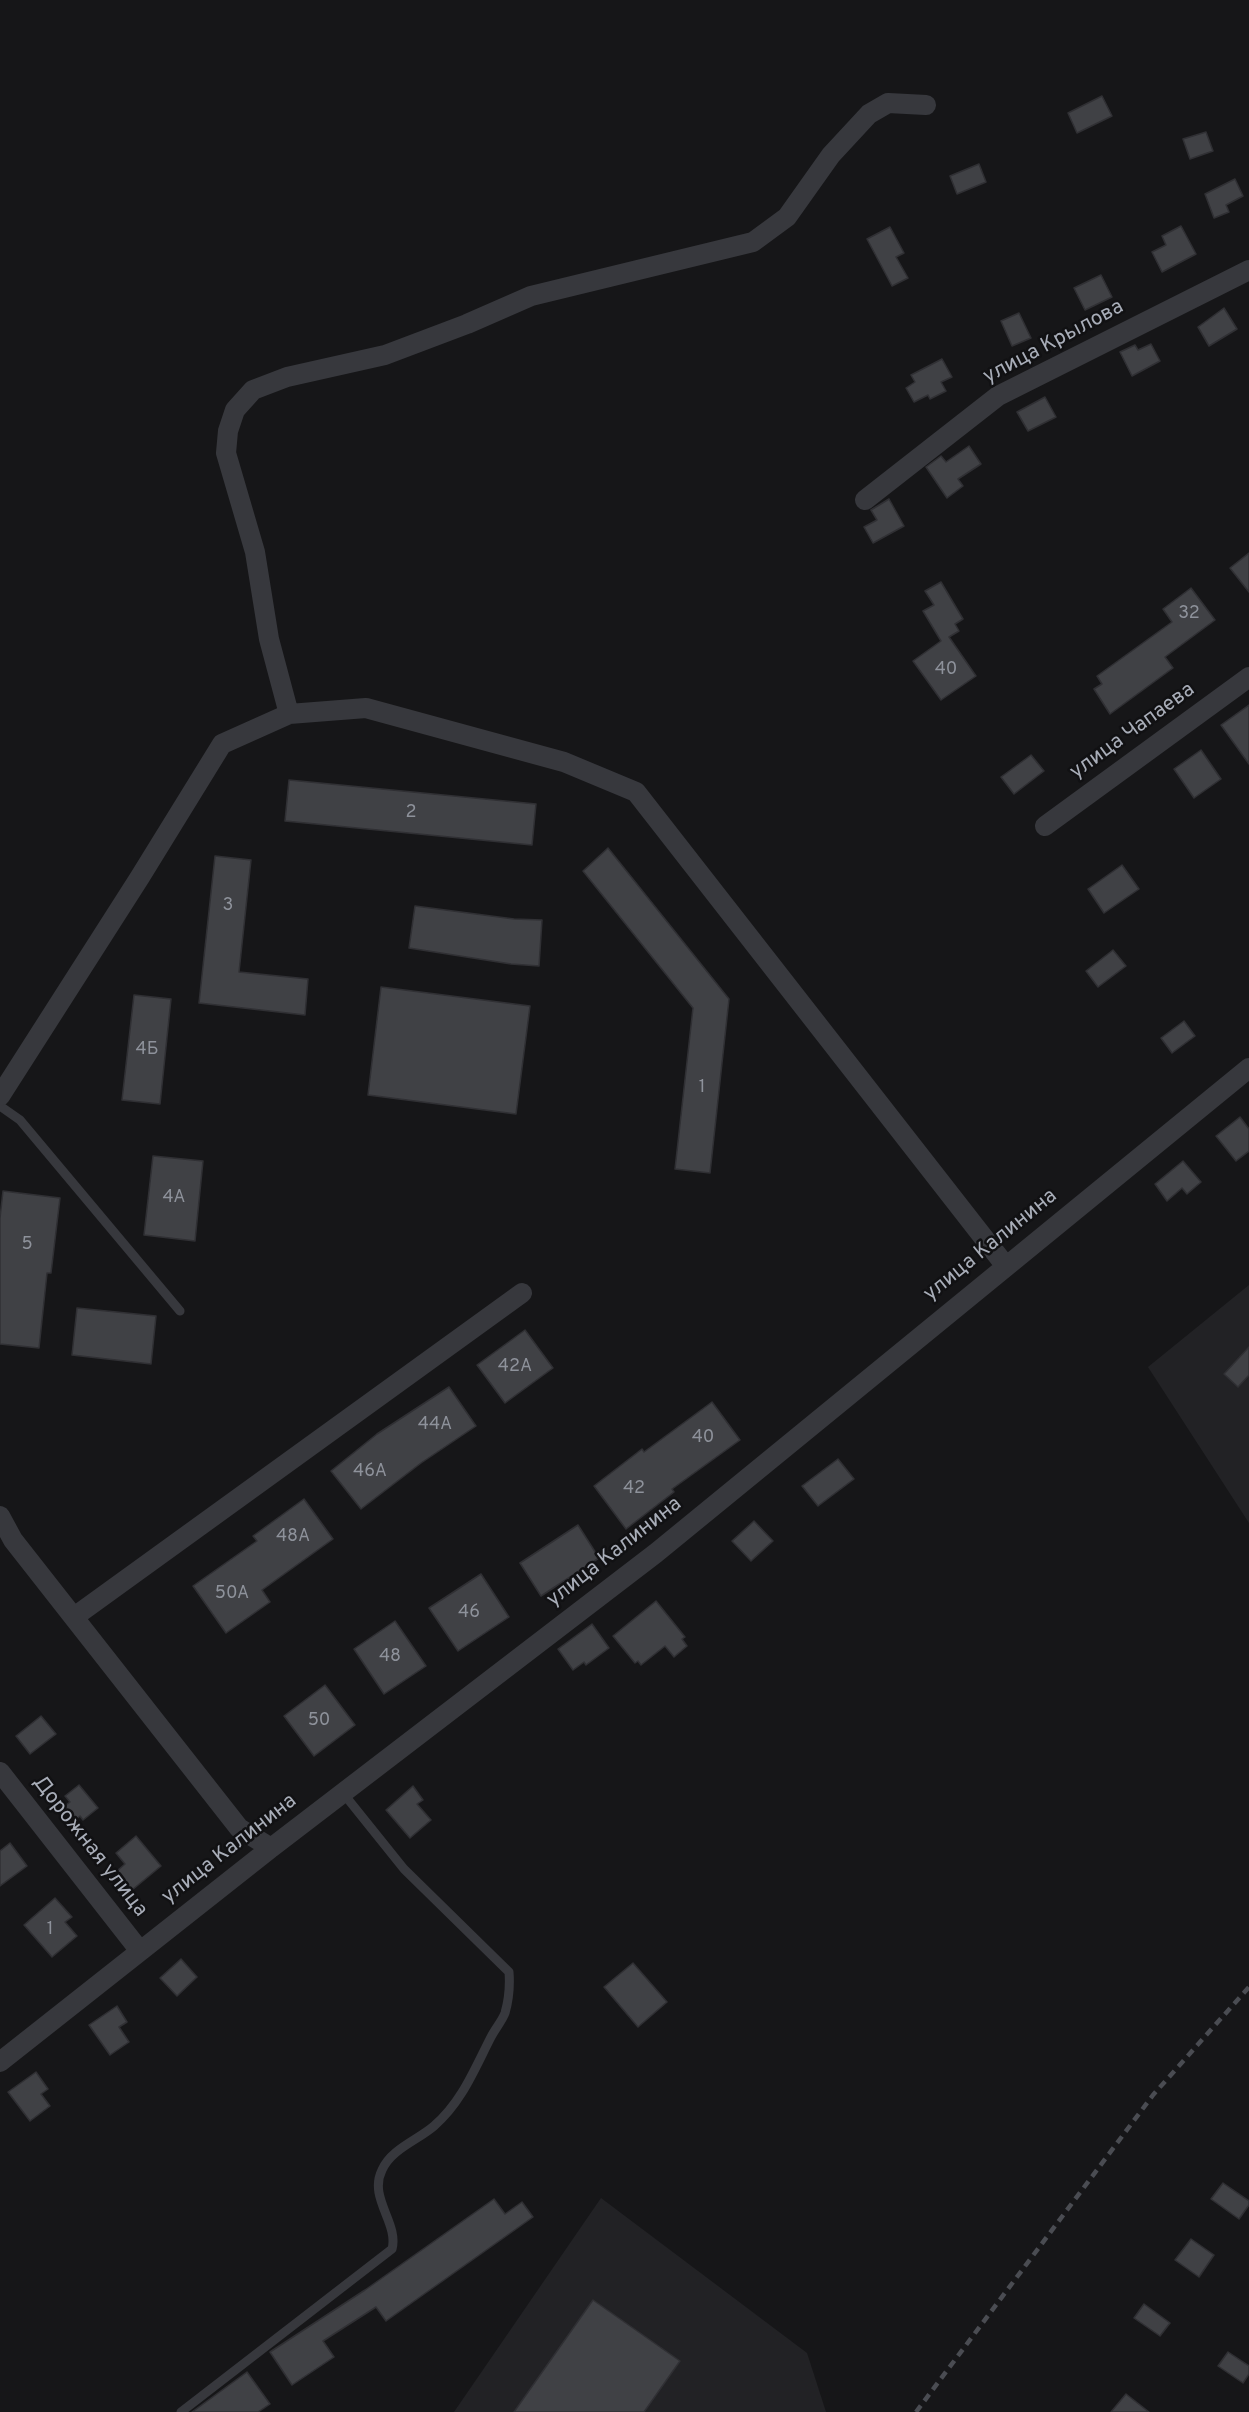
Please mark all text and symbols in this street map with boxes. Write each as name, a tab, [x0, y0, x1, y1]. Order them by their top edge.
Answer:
street label: улица Крылова	[979, 295, 1129, 391]
house number: 32	[1178, 603, 1200, 625]
house number: 40	[935, 659, 957, 681]
street label: улица Чапаева	[1066, 678, 1200, 786]
house number: 2	[405, 802, 417, 824]
house number: 3	[223, 895, 233, 917]
house number: 4Б	[136, 1039, 158, 1061]
house number: 1	[699, 1077, 705, 1099]
street label: улица Калинина	[919, 1184, 1063, 1308]
house number: 4А	[162, 1187, 186, 1209]
house number: 5	[21, 1234, 33, 1256]
house number: 42А	[498, 1356, 532, 1378]
house number: 44А	[418, 1414, 452, 1436]
house number: 40	[692, 1427, 714, 1449]
house number: 46А	[353, 1461, 387, 1483]
house number: 42	[623, 1478, 645, 1500]
street label: улица Калинина	[542, 1492, 688, 1614]
house number: 48А	[276, 1526, 310, 1548]
house number: 50А	[215, 1583, 249, 1605]
house number: 46	[458, 1602, 480, 1624]
house number: 48	[379, 1646, 401, 1668]
house number: 50	[308, 1710, 330, 1732]
street label: Дорожная улица	[26, 1771, 152, 1923]
street label: улица Калинина	[157, 1789, 303, 1911]
house number: 1	[47, 1919, 53, 1941]

